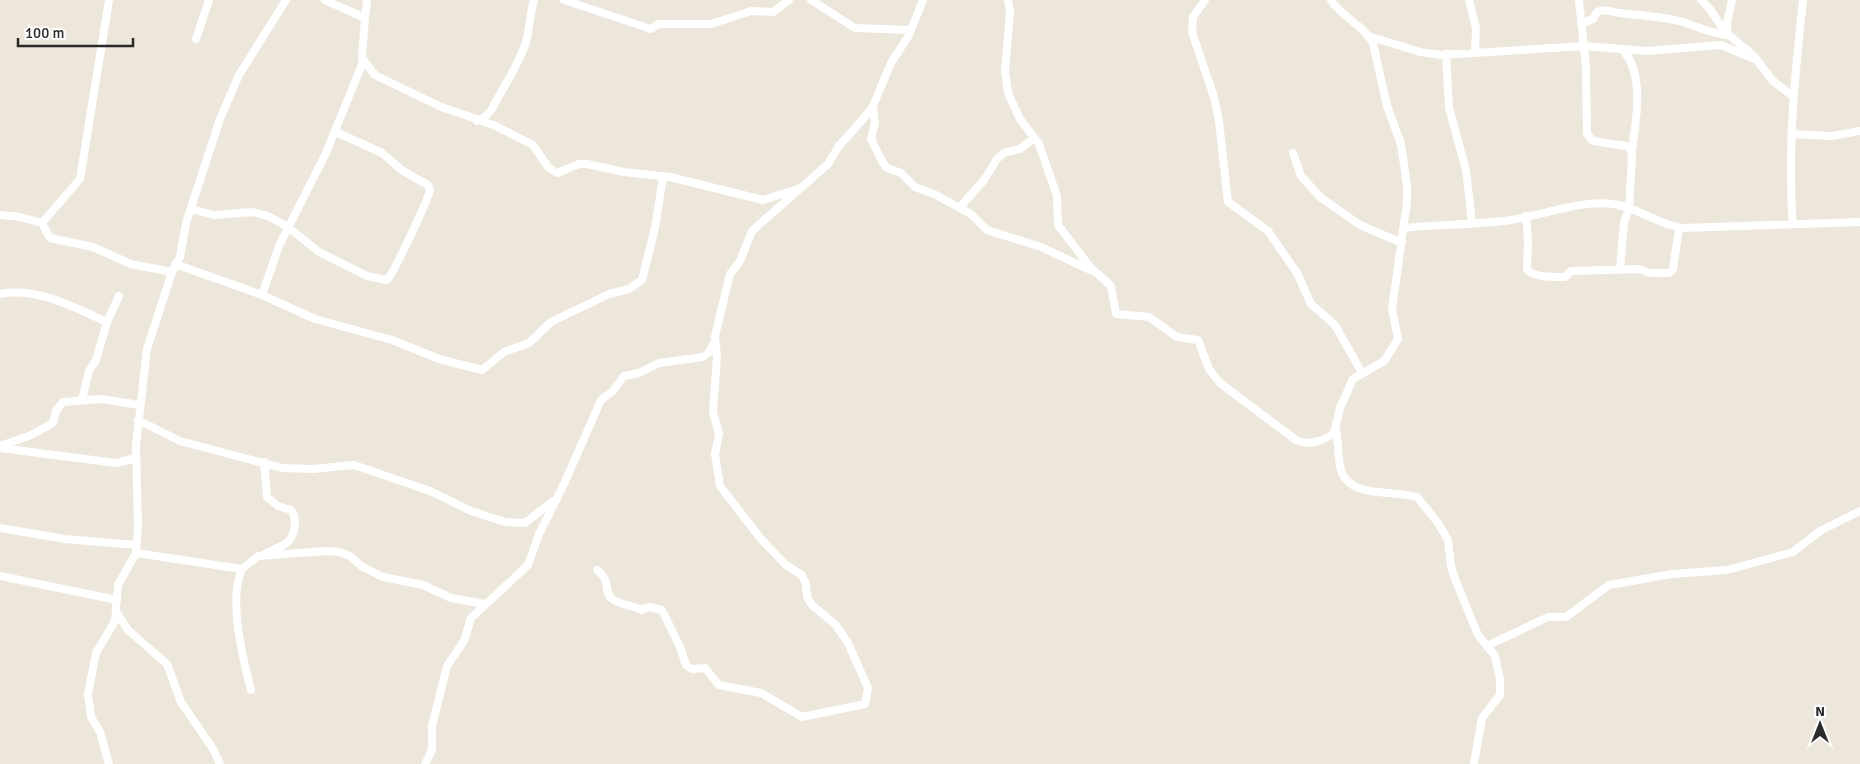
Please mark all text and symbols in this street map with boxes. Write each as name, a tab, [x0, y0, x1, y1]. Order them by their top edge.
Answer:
scale bar	[18, 15, 132, 47]
text: 100 m	[25, 24, 65, 42]
north arrow	[1795, 699, 1845, 749]
text: N	[1815, 703, 1825, 720]

